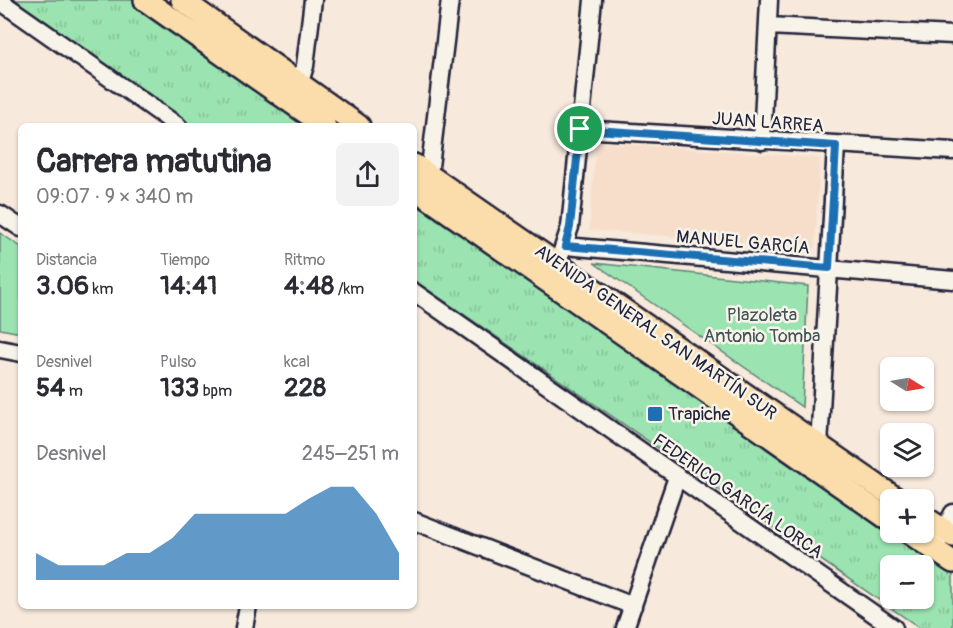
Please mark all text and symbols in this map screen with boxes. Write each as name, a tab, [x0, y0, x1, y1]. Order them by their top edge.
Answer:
pin	[554, 103, 605, 154]
street label: JUAN LARREA	[711, 107, 825, 138]
icon: arrive	[563, 112, 596, 145]
text: Carrera matutina	[36, 141, 272, 182]
button: share	[336, 143, 399, 206]
text: 09:07 · 9 × 340 m	[36, 184, 193, 209]
street label: MANUEL GARCÍA	[675, 225, 811, 260]
street label: AVENIDA GENERAL SAN MARTÍN SUR	[530, 240, 781, 425]
text: Distancia	[36, 250, 97, 270]
text: Tiempo	[160, 250, 210, 270]
text: Ritmo	[284, 250, 325, 270]
text: 3.06	[36, 270, 89, 302]
text: 14:41	[160, 270, 217, 302]
text: 4:48	[284, 270, 334, 302]
text: km	[89, 279, 113, 299]
text: /km	[334, 279, 364, 299]
park label: Plazoleta Antonio Tomba	[704, 304, 820, 348]
text: Desnivel	[36, 352, 92, 372]
text: Pulso	[160, 352, 196, 372]
text: kcal	[284, 352, 310, 372]
north arrow	[880, 357, 934, 411]
map controls	[880, 357, 934, 609]
text: 54	[36, 372, 65, 404]
text: 133	[160, 372, 199, 404]
text: 228	[284, 372, 326, 404]
text: m	[65, 381, 83, 401]
text: bpm	[199, 381, 232, 401]
place label: Trapiche	[668, 403, 731, 426]
marker: Trapiche	[646, 405, 664, 423]
button: layers	[880, 423, 934, 477]
street label: FEDERICO GARCÍA LORCA	[648, 429, 828, 564]
text: Desnivel	[36, 441, 106, 466]
text: 245–251 m	[302, 441, 399, 466]
button: +	[880, 489, 934, 543]
button: −	[880, 555, 934, 609]

